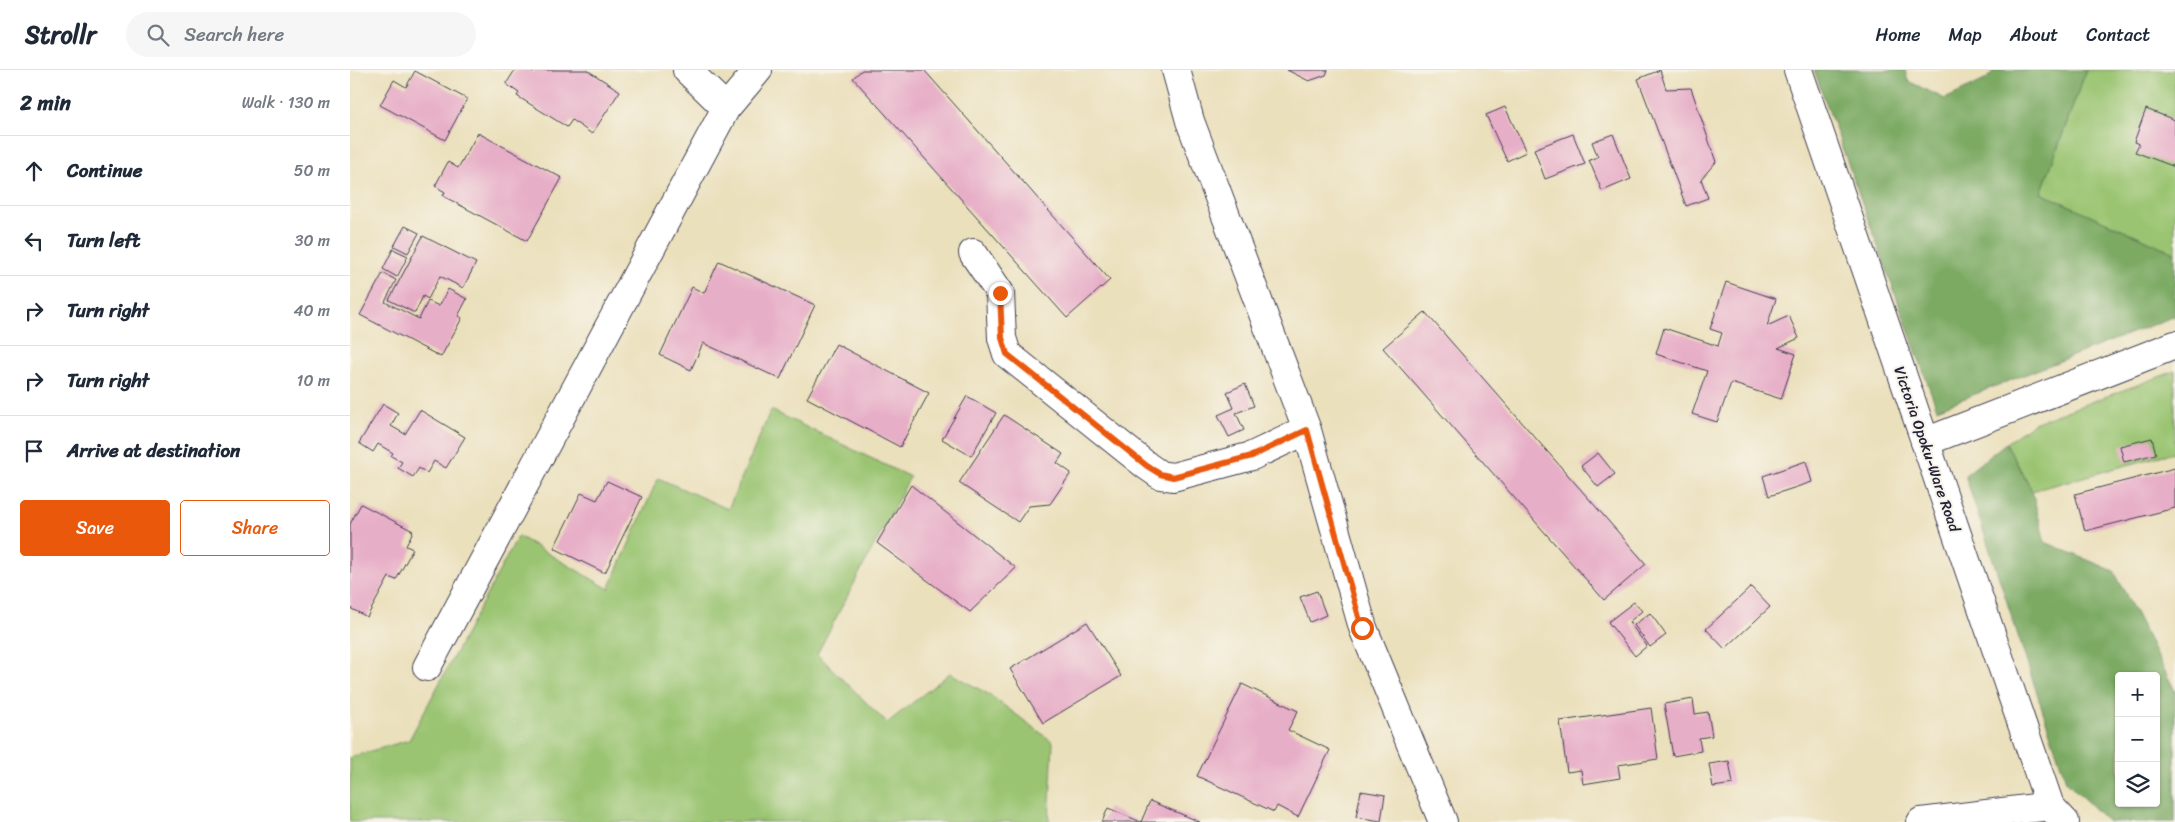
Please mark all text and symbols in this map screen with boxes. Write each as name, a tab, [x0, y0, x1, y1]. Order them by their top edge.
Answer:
search box	[126, 12, 476, 57]
text: Strollr	[25, 14, 96, 56]
text: Search here	[184, 18, 284, 51]
text: Home	[1876, 19, 1921, 51]
text: Map	[1949, 19, 1982, 51]
text: About	[2010, 19, 2058, 51]
text: Contact	[2086, 19, 2150, 51]
icon: search	[144, 21, 172, 49]
text: 2 min	[20, 84, 71, 122]
text: Walk · 130 m	[242, 88, 330, 117]
text: Continue	[67, 154, 143, 187]
text: 50 m	[294, 156, 330, 185]
icon: ahead	[20, 157, 48, 185]
text: Turn left	[67, 224, 140, 257]
text: 30 m	[295, 226, 330, 255]
icon: left	[20, 227, 48, 255]
route end	[989, 282, 1012, 305]
text: Turn right	[67, 294, 149, 327]
text: 40 m	[293, 296, 330, 325]
icon: right	[20, 297, 48, 325]
street label: Victoria Opoku-Ware Road	[1886, 363, 1968, 536]
text: Turn right	[67, 364, 149, 397]
text: 10 m	[297, 366, 330, 395]
icon: right	[20, 367, 48, 395]
text: Arrive at destination	[67, 434, 240, 467]
icon: arrive	[20, 437, 48, 465]
button: Save	[20, 500, 170, 556]
button: Share	[180, 500, 330, 556]
route start	[1351, 617, 1374, 640]
map controls	[2115, 672, 2160, 807]
button: +	[2115, 672, 2160, 717]
button: −	[2115, 717, 2160, 762]
button: layers	[2115, 762, 2160, 807]

